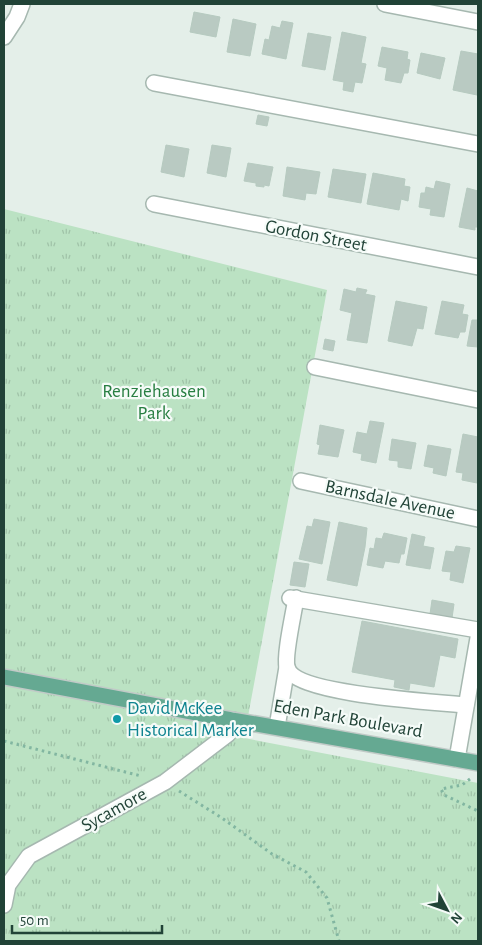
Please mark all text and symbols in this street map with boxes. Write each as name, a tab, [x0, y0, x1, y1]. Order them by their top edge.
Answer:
street label: Gordon Street	[264, 217, 368, 255]
park label: Renziehausen Park	[102, 382, 206, 423]
street label: Barnsdale Avenue	[323, 477, 457, 523]
street label: Eden Park Boulevard	[272, 697, 424, 741]
place label: David McKee Historical Marker	[127, 699, 254, 740]
marker: David McKee Historical Marker	[111, 713, 123, 725]
street label: Sycamore	[78, 784, 150, 836]
north arrow	[422, 885, 472, 935]
scale bar	[12, 902, 162, 934]
text: N	[448, 910, 465, 926]
text: 50 m	[20, 913, 49, 928]

